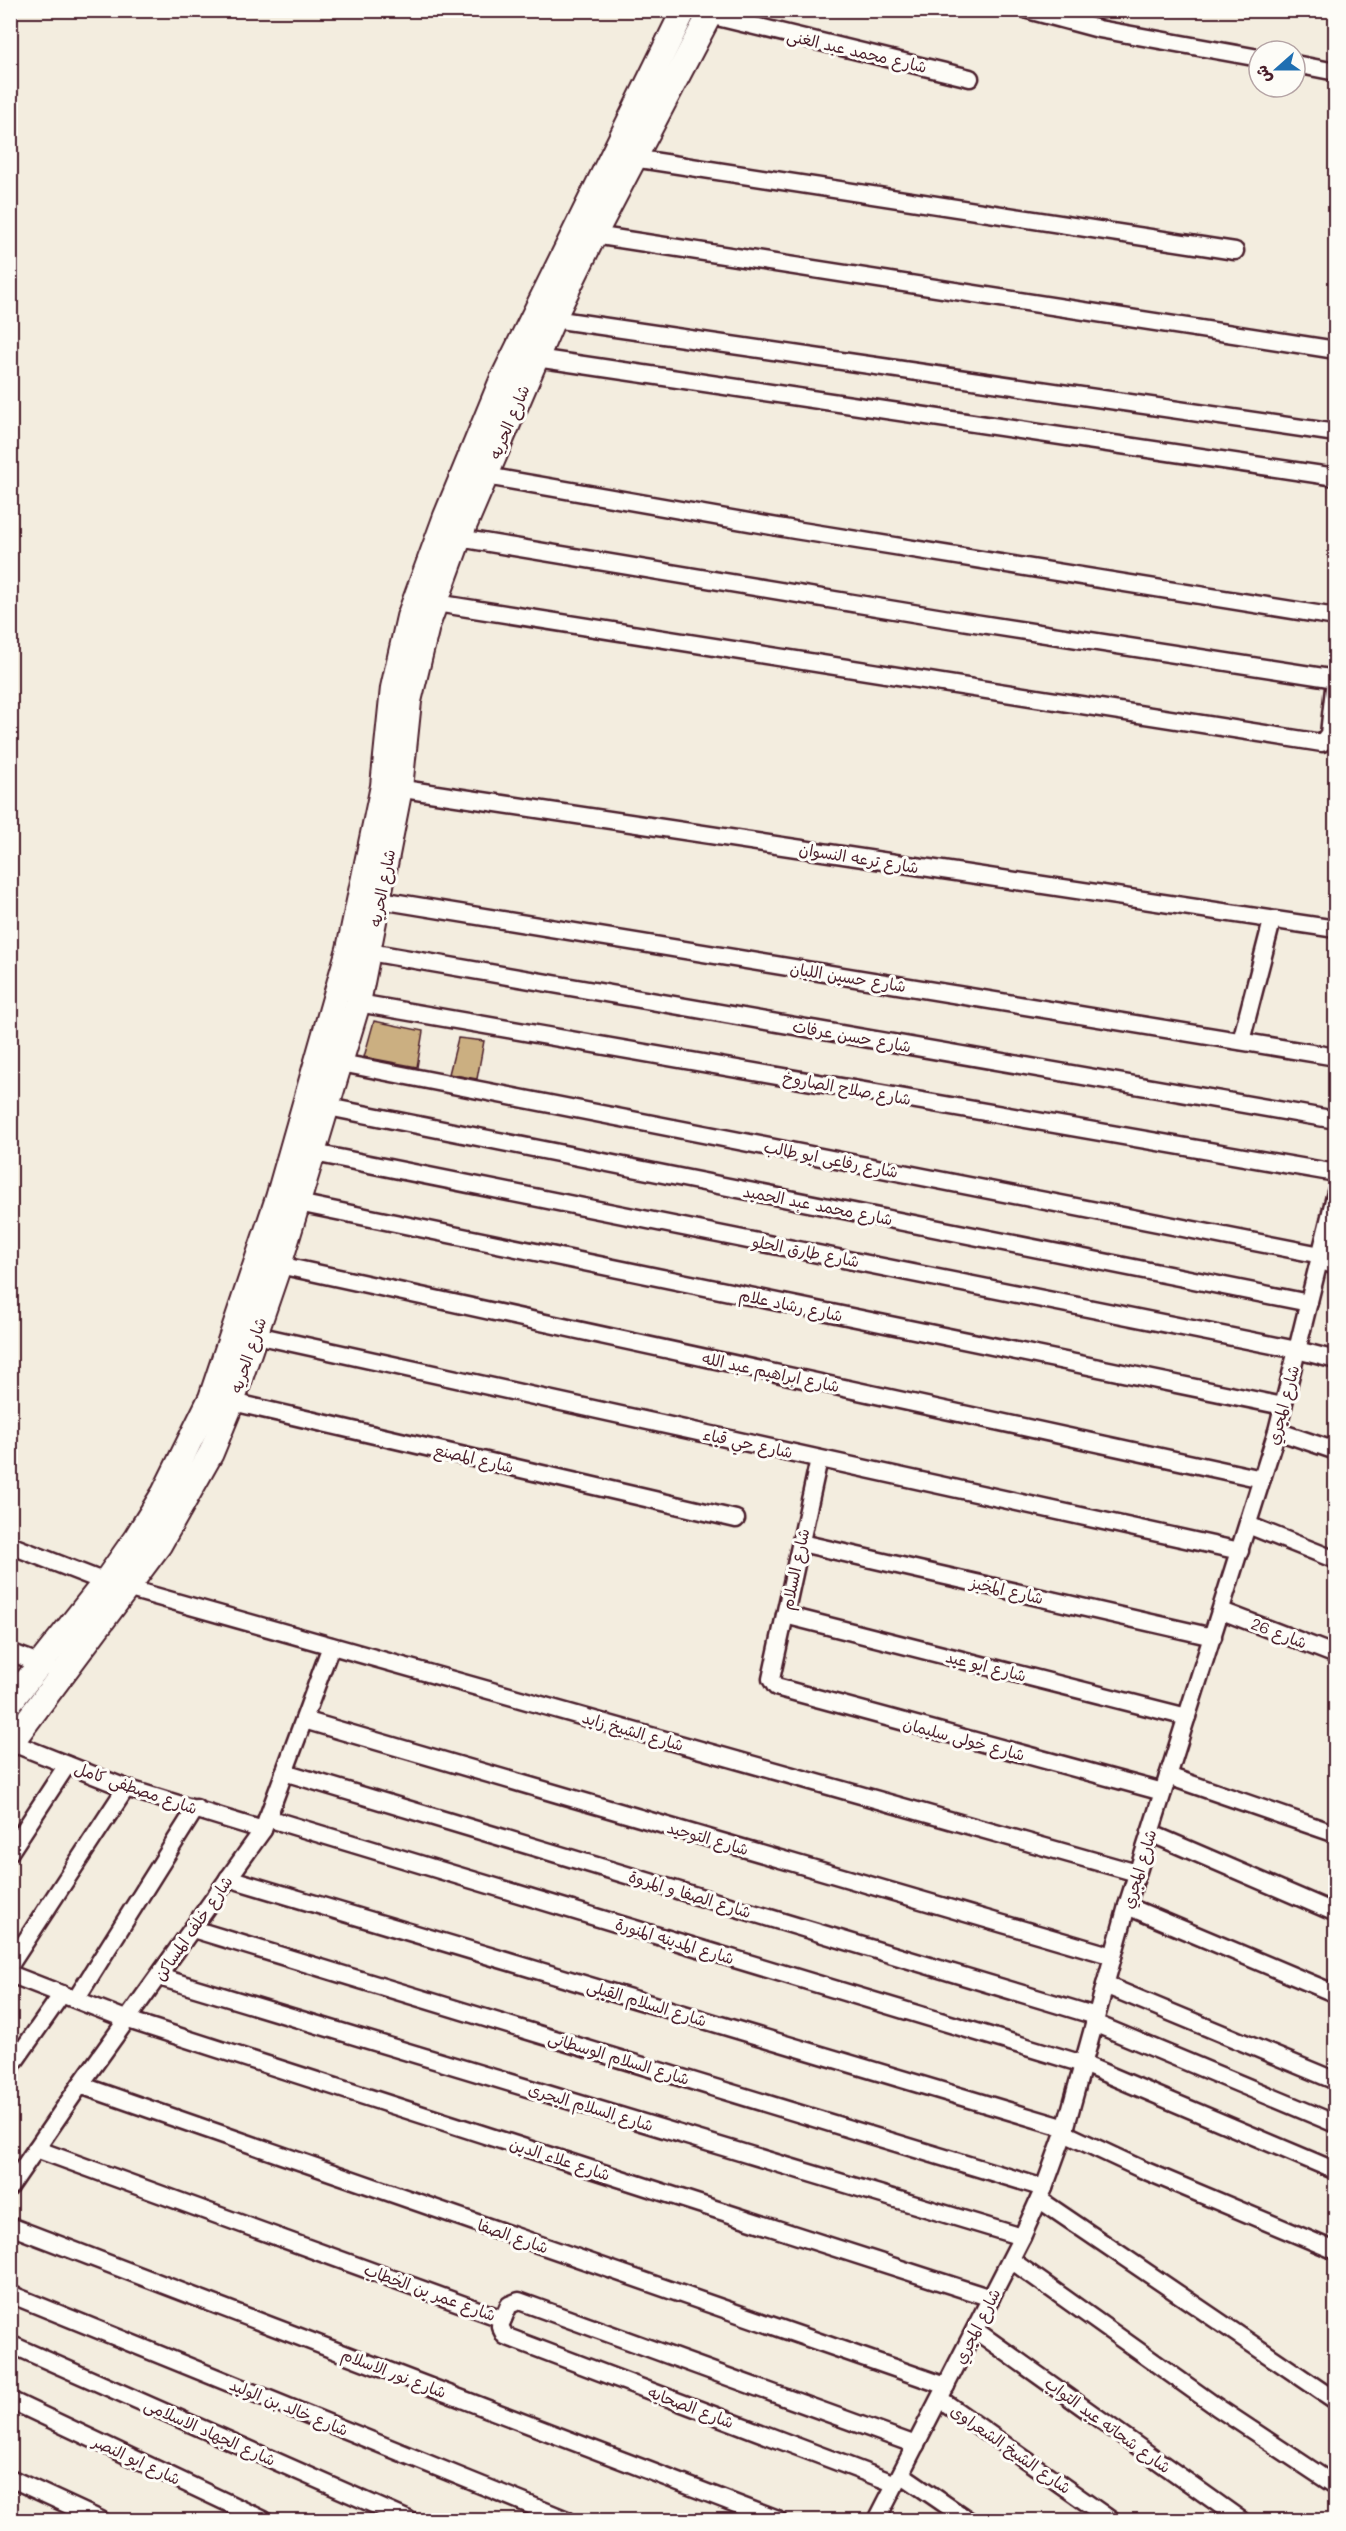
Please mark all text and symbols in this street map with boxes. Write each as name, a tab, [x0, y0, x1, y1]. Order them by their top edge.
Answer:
street label: شارع محمد عبد الغنى	[785, 24, 929, 79]
north arrow	[1247, 39, 1307, 99]
text: ش	[1250, 63, 1275, 87]
street label: شارع الحريه	[483, 381, 535, 463]
street label: شارع ترعه النسوان	[797, 838, 920, 879]
street label: شارع الحريه	[364, 847, 401, 929]
street label: شارع حسين اللبان	[788, 957, 908, 998]
street label: شارع حسن عرفات	[791, 1015, 913, 1058]
street label: شارع صلاح الصاروخ	[781, 1066, 913, 1111]
street label: شارع رفاعى ابو طالب	[762, 1135, 900, 1184]
street label: شارع محمد عبد الحميد	[741, 1180, 895, 1231]
street label: شارع طارق الحلو	[749, 1230, 861, 1273]
street label: شارع رشاد علام	[737, 1283, 845, 1329]
street label: شارع الحريه	[225, 1314, 272, 1396]
street label: شارع ابراهيم عبد الله	[700, 1347, 842, 1399]
street label: شارع المجري	[1262, 1363, 1305, 1448]
street label: شارع حي قباء	[700, 1423, 795, 1467]
street label: شارع المصنع	[432, 1438, 516, 1479]
street label: شارع السلام	[776, 1526, 816, 1612]
street label: شارع المخبز	[966, 1570, 1046, 1610]
street label: شارع 26	[1247, 1612, 1310, 1655]
street label: شارع ابو عيد	[943, 1645, 1029, 1688]
street label: شارع الشيخ زايد	[579, 1706, 686, 1757]
street label: شارع خولى سليمان	[900, 1712, 1027, 1767]
street label: شارع مصطفى كامل	[71, 1757, 200, 1820]
street label: شارع التوحيد	[664, 1816, 751, 1861]
street label: شارع المجري	[1117, 1827, 1162, 1912]
street label: شارع الصفا و المروة	[626, 1865, 754, 1924]
street label: شارع خلف المساكن	[149, 1871, 238, 1985]
street label: شارع المدينه المنورة	[613, 1912, 737, 1970]
street label: شارع السلام القبلى	[584, 1974, 710, 2034]
street label: شارع السلام الوسطانى	[545, 2026, 692, 2092]
street label: شارع السلام البحرى	[525, 2078, 656, 2138]
street label: شارع علاء الدين	[507, 2132, 613, 2187]
street label: شارع الصفا	[474, 2214, 551, 2259]
street label: شارع عمر بن الخطاب	[361, 2258, 499, 2327]
street label: شارع المجري	[949, 2285, 1006, 2368]
street label: شارع نور الاسلام	[338, 2343, 450, 2405]
street label: شارع شحاته عبد التواب	[1040, 2372, 1175, 2479]
street label: شارع خالد بن الوليد	[226, 2373, 352, 2442]
street label: شارع الصحابه	[645, 2381, 737, 2434]
street label: شارع الجهاد الاسلامى	[140, 2393, 279, 2472]
street label: شارع الشيخ الشعراوى	[946, 2399, 1076, 2500]
street label: شارع ابو النصر	[88, 2429, 184, 2491]

